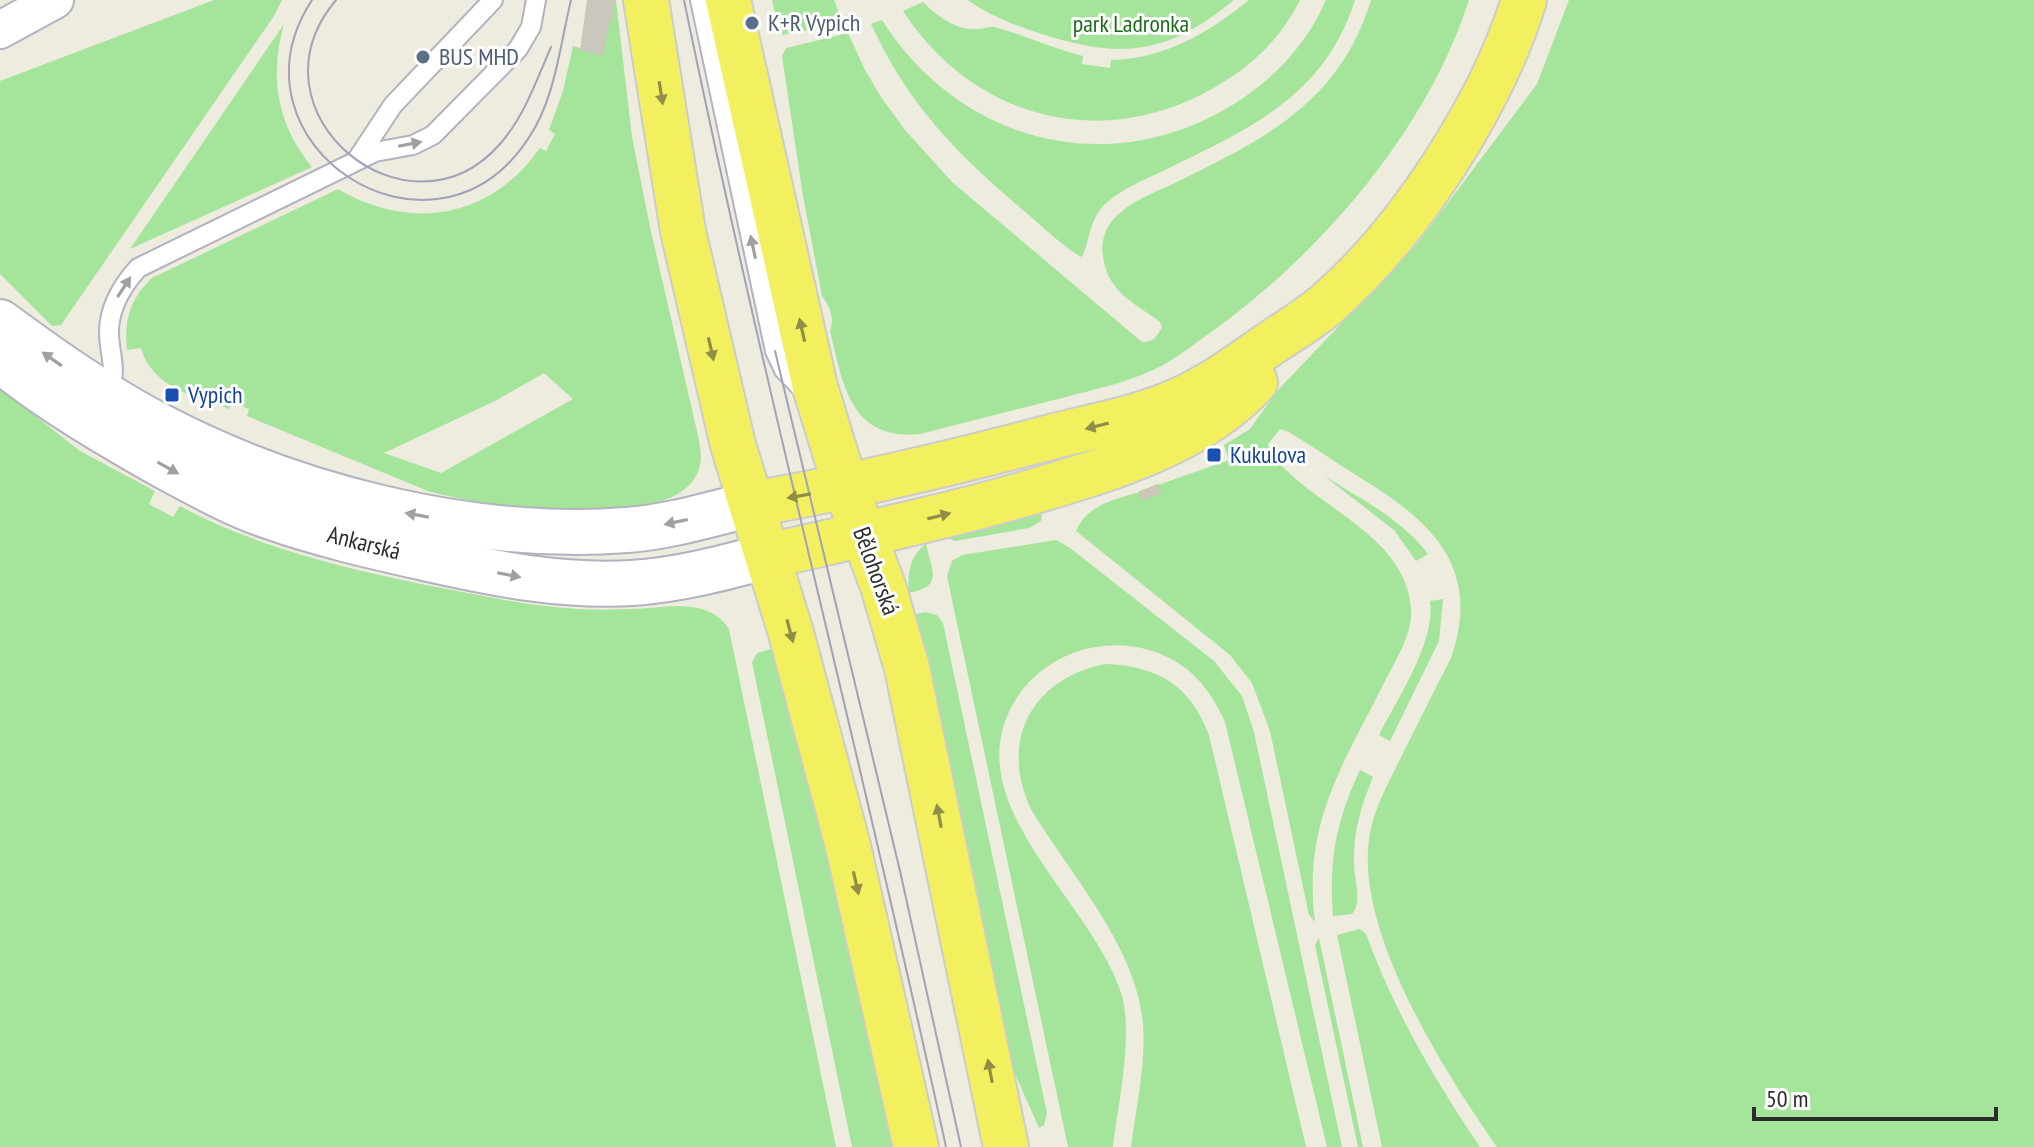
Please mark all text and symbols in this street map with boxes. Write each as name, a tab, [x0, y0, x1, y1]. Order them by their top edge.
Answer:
place label: K+R Vypich	[768, 7, 860, 38]
park label: park Ladronka	[1073, 8, 1189, 39]
marker: K+R Vypich	[743, 14, 761, 32]
place label: BUS MHD	[439, 41, 519, 72]
marker: BUS MHD	[414, 48, 432, 66]
one-way arrow	[655, 81, 668, 106]
one-way arrow	[397, 137, 422, 149]
one-way arrow	[746, 234, 759, 259]
one-way arrow	[117, 276, 132, 297]
one-way arrow	[795, 317, 808, 342]
one-way arrow	[705, 336, 717, 361]
one-way arrow	[41, 351, 63, 367]
place label: Vypich	[187, 379, 243, 410]
marker: Vypich	[163, 386, 181, 404]
one-way arrow	[1084, 420, 1109, 432]
place label: Kukulova	[1230, 439, 1306, 470]
marker: Kukulova	[1205, 446, 1223, 464]
one-way arrow	[156, 461, 179, 474]
one-way arrow	[786, 491, 811, 503]
one-way arrow	[405, 508, 430, 520]
one-way arrow	[926, 510, 951, 522]
one-way arrow	[663, 516, 688, 529]
street label: Ankarská	[324, 518, 404, 567]
street label: Bělohorská	[846, 522, 907, 619]
one-way arrow	[497, 570, 522, 582]
one-way arrow	[784, 620, 797, 644]
one-way arrow	[933, 803, 945, 828]
one-way arrow	[850, 870, 863, 895]
one-way arrow	[984, 1058, 996, 1083]
scale bar	[1754, 1071, 1996, 1121]
text: 50 m	[1766, 1083, 1808, 1114]

